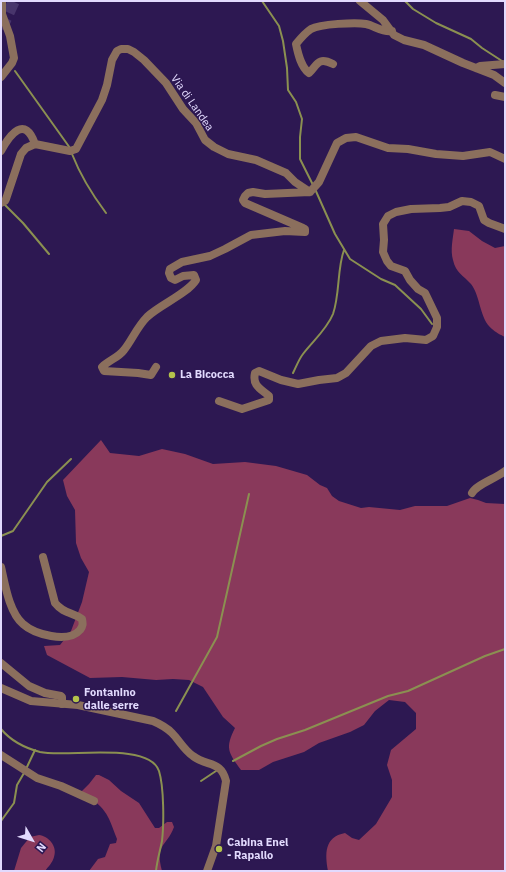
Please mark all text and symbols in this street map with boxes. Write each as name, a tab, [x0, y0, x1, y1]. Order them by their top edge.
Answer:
street label: Via di Landea	[168, 72, 216, 134]
place label: La Bicocca	[180, 368, 235, 382]
marker: La Bicocca	[167, 370, 177, 380]
place label: Fontanino dalle serre	[84, 686, 139, 712]
marker: Fontanino dalle serre	[71, 694, 81, 704]
north arrow	[12, 820, 52, 860]
place label: Cabina Enel - Rapallo	[227, 836, 288, 862]
text: N	[33, 840, 49, 855]
marker: Cabina Enel - Rapallo	[214, 844, 224, 854]

